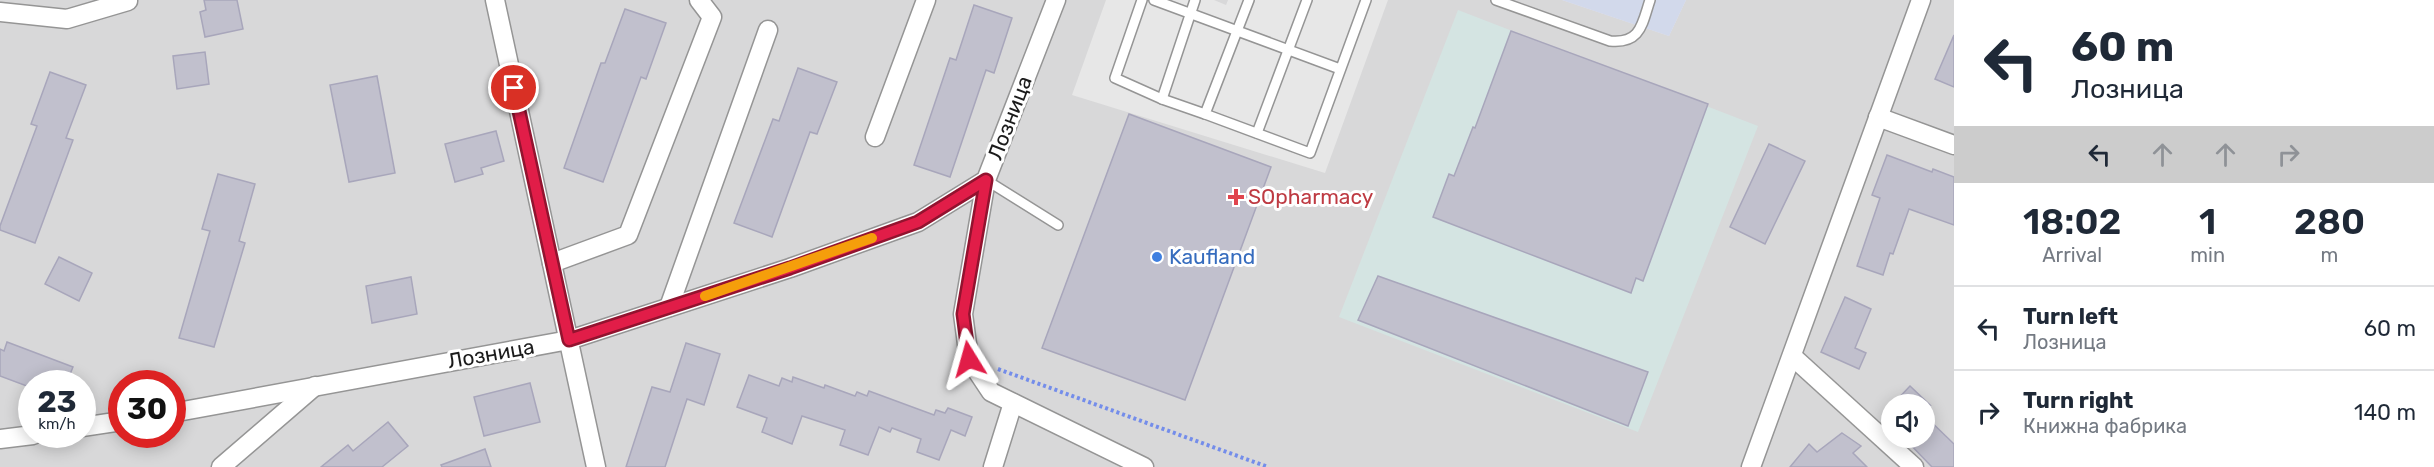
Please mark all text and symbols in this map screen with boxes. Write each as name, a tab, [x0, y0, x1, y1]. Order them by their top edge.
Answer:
text: 60 m	[2071, 22, 2174, 72]
icon: left	[1972, 24, 2050, 102]
pin	[488, 62, 539, 113]
icon: arrive	[497, 71, 530, 104]
street label: Лозница	[982, 72, 1037, 163]
text: Лозница	[2071, 73, 2184, 105]
icon: left	[2083, 138, 2116, 171]
icon: ahead	[2146, 138, 2179, 171]
icon: ahead	[2209, 138, 2242, 171]
icon: right	[2272, 138, 2305, 171]
place label: SOpharmacy	[1248, 184, 1374, 209]
marker: SOpharmacy	[1229, 190, 1243, 204]
text: 18:02	[2023, 200, 2121, 243]
text: 1	[2199, 200, 2216, 243]
text: 280	[2294, 200, 2365, 243]
text: Arrival	[2042, 243, 2102, 267]
text: min	[2190, 243, 2225, 267]
text: m	[2321, 243, 2338, 267]
place label: Kaufland	[1169, 244, 1255, 269]
marker: Kaufland	[1150, 250, 1164, 264]
text: Turn left	[2023, 303, 2118, 330]
icon: left	[1972, 312, 2005, 345]
text: 60 m	[2364, 315, 2416, 342]
position arrow	[937, 327, 1001, 391]
text: Лозница	[2023, 330, 2107, 354]
street label: Лозница	[446, 334, 536, 373]
speed limit sign: 30	[108, 370, 186, 448]
text: 23	[37, 384, 77, 420]
text: Turn right	[2023, 387, 2133, 414]
map controls	[1881, 394, 1935, 448]
button: sound	[1881, 394, 1935, 448]
icon: right	[1972, 396, 2005, 429]
text: 140 m	[2354, 399, 2416, 426]
text: Книжна фабрика	[2023, 414, 2187, 438]
text: km/h	[38, 415, 76, 433]

